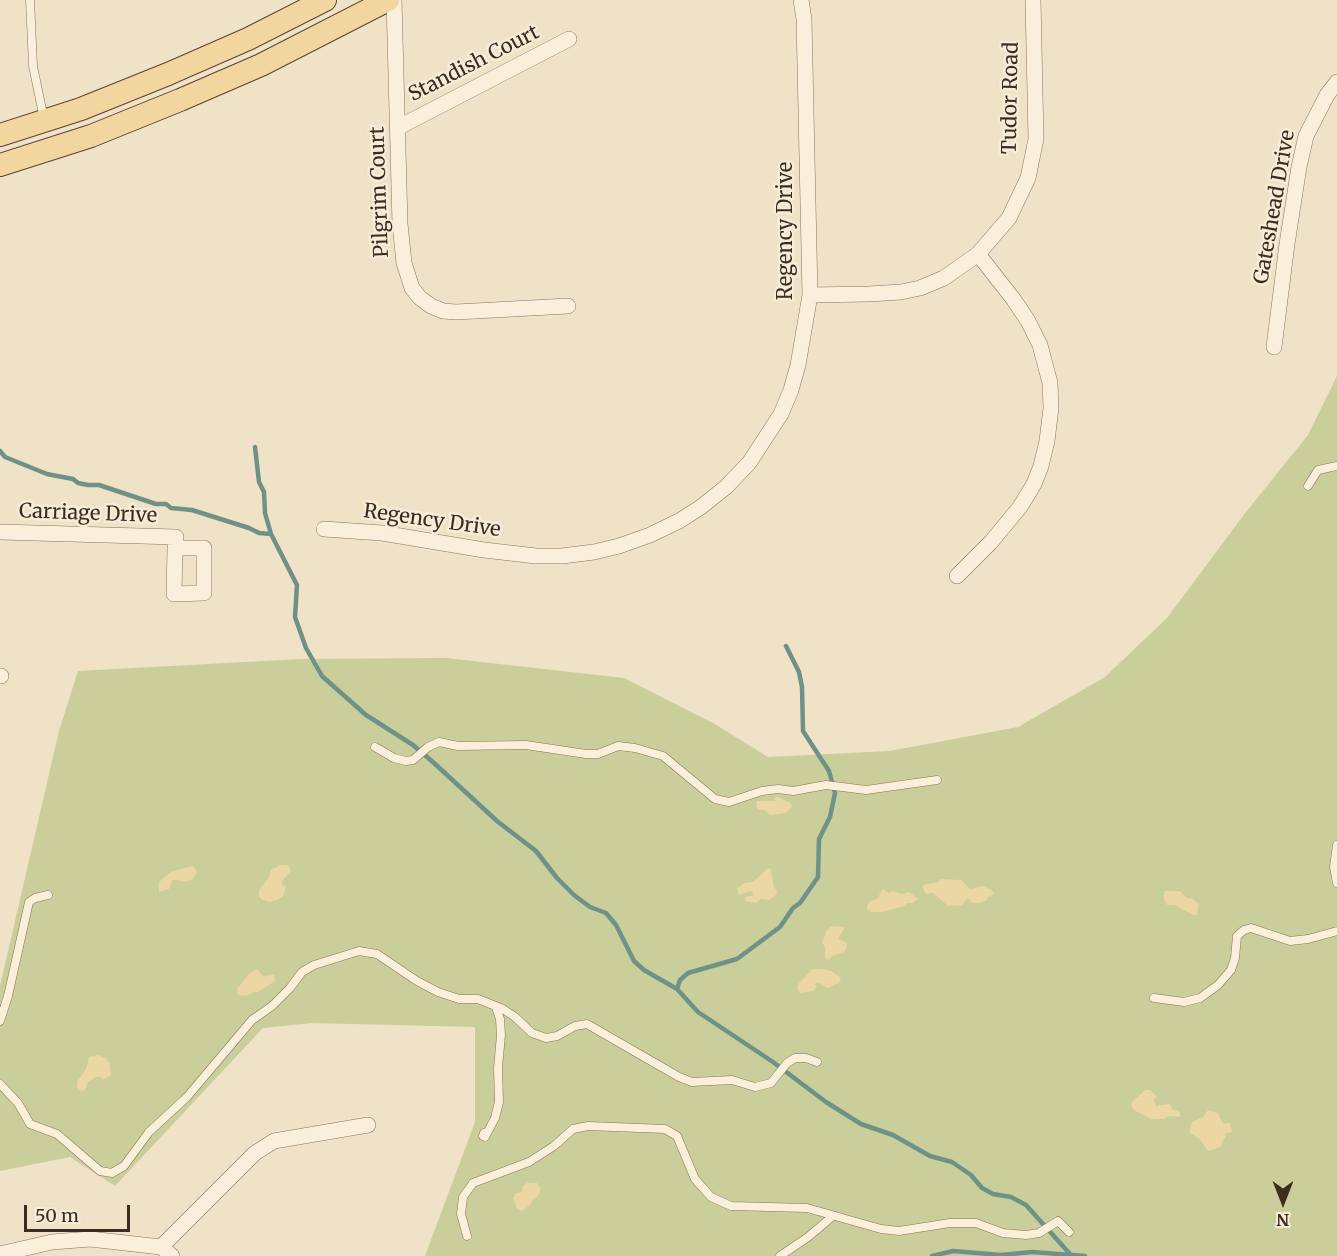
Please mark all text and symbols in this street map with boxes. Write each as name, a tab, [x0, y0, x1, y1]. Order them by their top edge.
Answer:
street label: Standish Court	[405, 21, 543, 107]
street label: Tudor Road	[998, 42, 1024, 154]
street label: Pilgrim Court	[366, 126, 394, 258]
street label: Gateshead Drive	[1250, 128, 1300, 286]
street label: Regency Drive	[774, 162, 798, 300]
street label: Regency Drive	[362, 499, 502, 543]
street label: Carriage Drive	[19, 500, 157, 528]
north arrow	[1253, 1172, 1313, 1232]
scale bar	[27, 1193, 134, 1231]
text: 50 m	[35, 1204, 79, 1227]
text: N	[1277, 1210, 1289, 1230]

